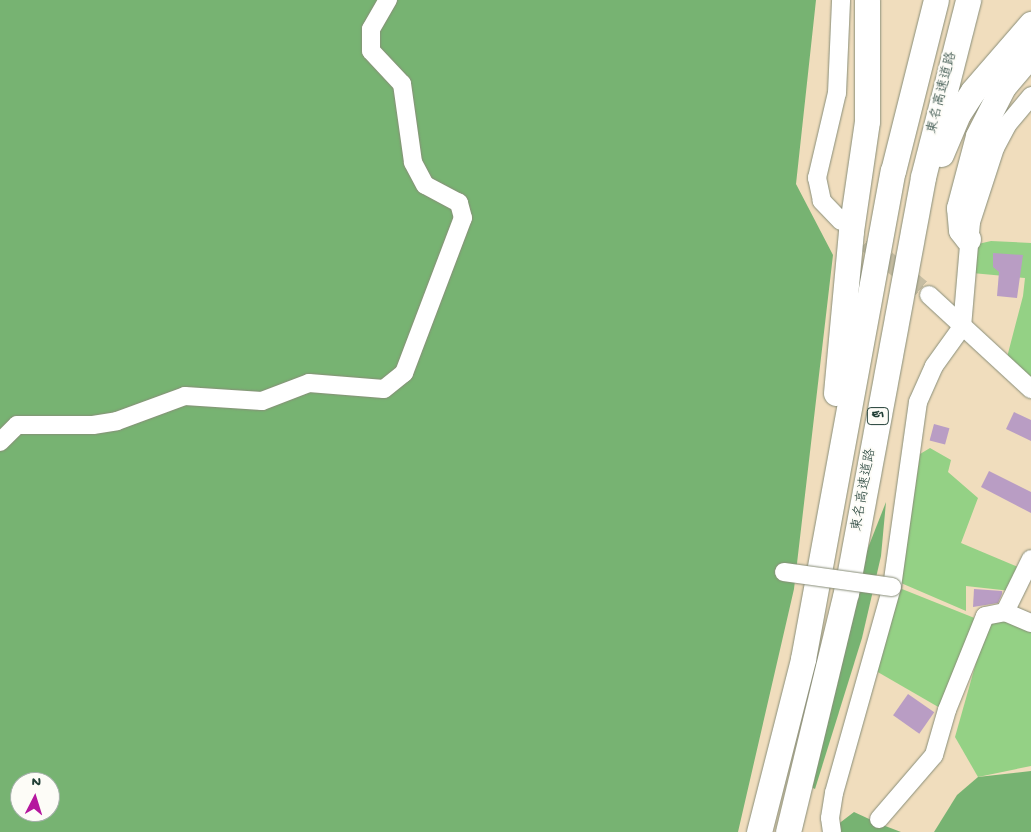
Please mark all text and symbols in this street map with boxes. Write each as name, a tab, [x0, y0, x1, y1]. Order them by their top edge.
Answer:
street label: 東名高速道路	[925, 50, 961, 136]
road number: E1	[867, 406, 889, 426]
street label: 東名高速道路	[849, 447, 881, 533]
north arrow	[10, 772, 60, 822]
text: N	[31, 774, 42, 791]

